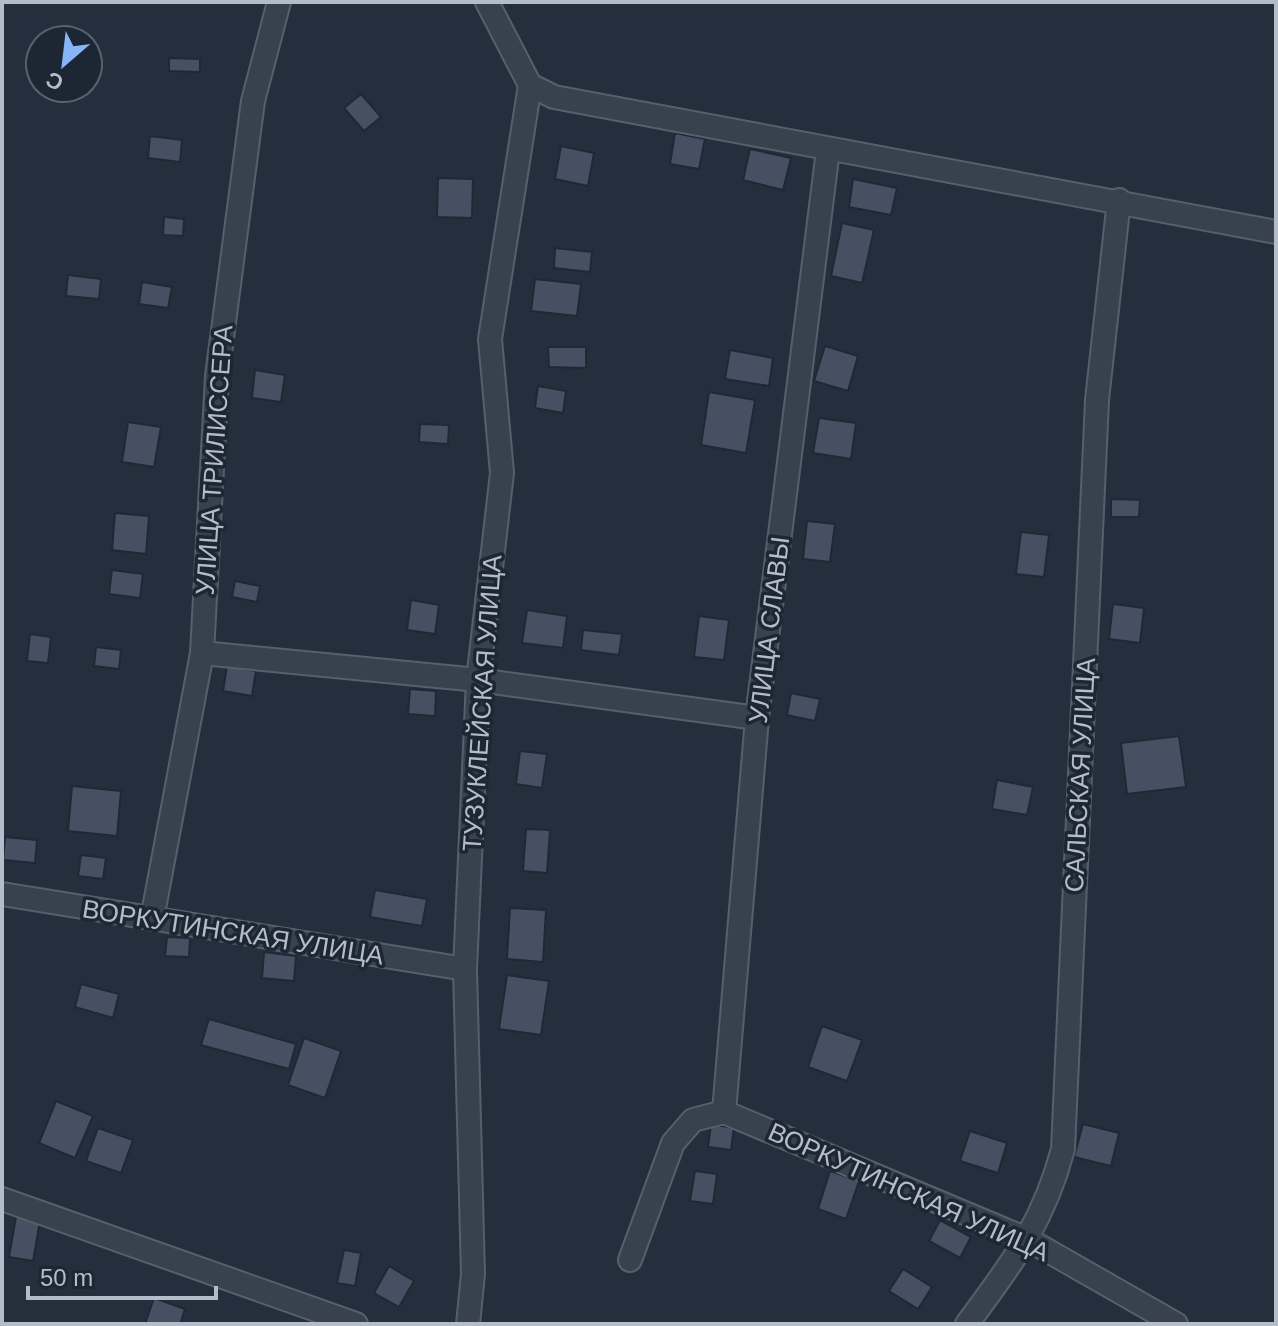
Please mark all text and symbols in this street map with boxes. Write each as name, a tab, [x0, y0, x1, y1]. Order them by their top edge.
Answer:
north arrow	[24, 24, 104, 104]
text: С	[42, 66, 68, 96]
street label: УЛИЦА ТРИЛИССЕРА	[190, 323, 238, 596]
street label: УЛИЦА СЛАВЫ	[743, 535, 795, 725]
street label: ТУЗУКЛЕЙСКАЯ УЛИЦА	[457, 553, 507, 852]
street label: САЛЬСКАЯ УЛИЦА	[1059, 656, 1101, 893]
street label: ВОРКУТИНСКАЯ УЛИЦА	[80, 893, 386, 971]
street label: ВОРКУТИНСКАЯ УЛИЦА	[764, 1116, 1055, 1268]
scale bar	[28, 1250, 216, 1300]
text: 50 m	[40, 1264, 93, 1291]

